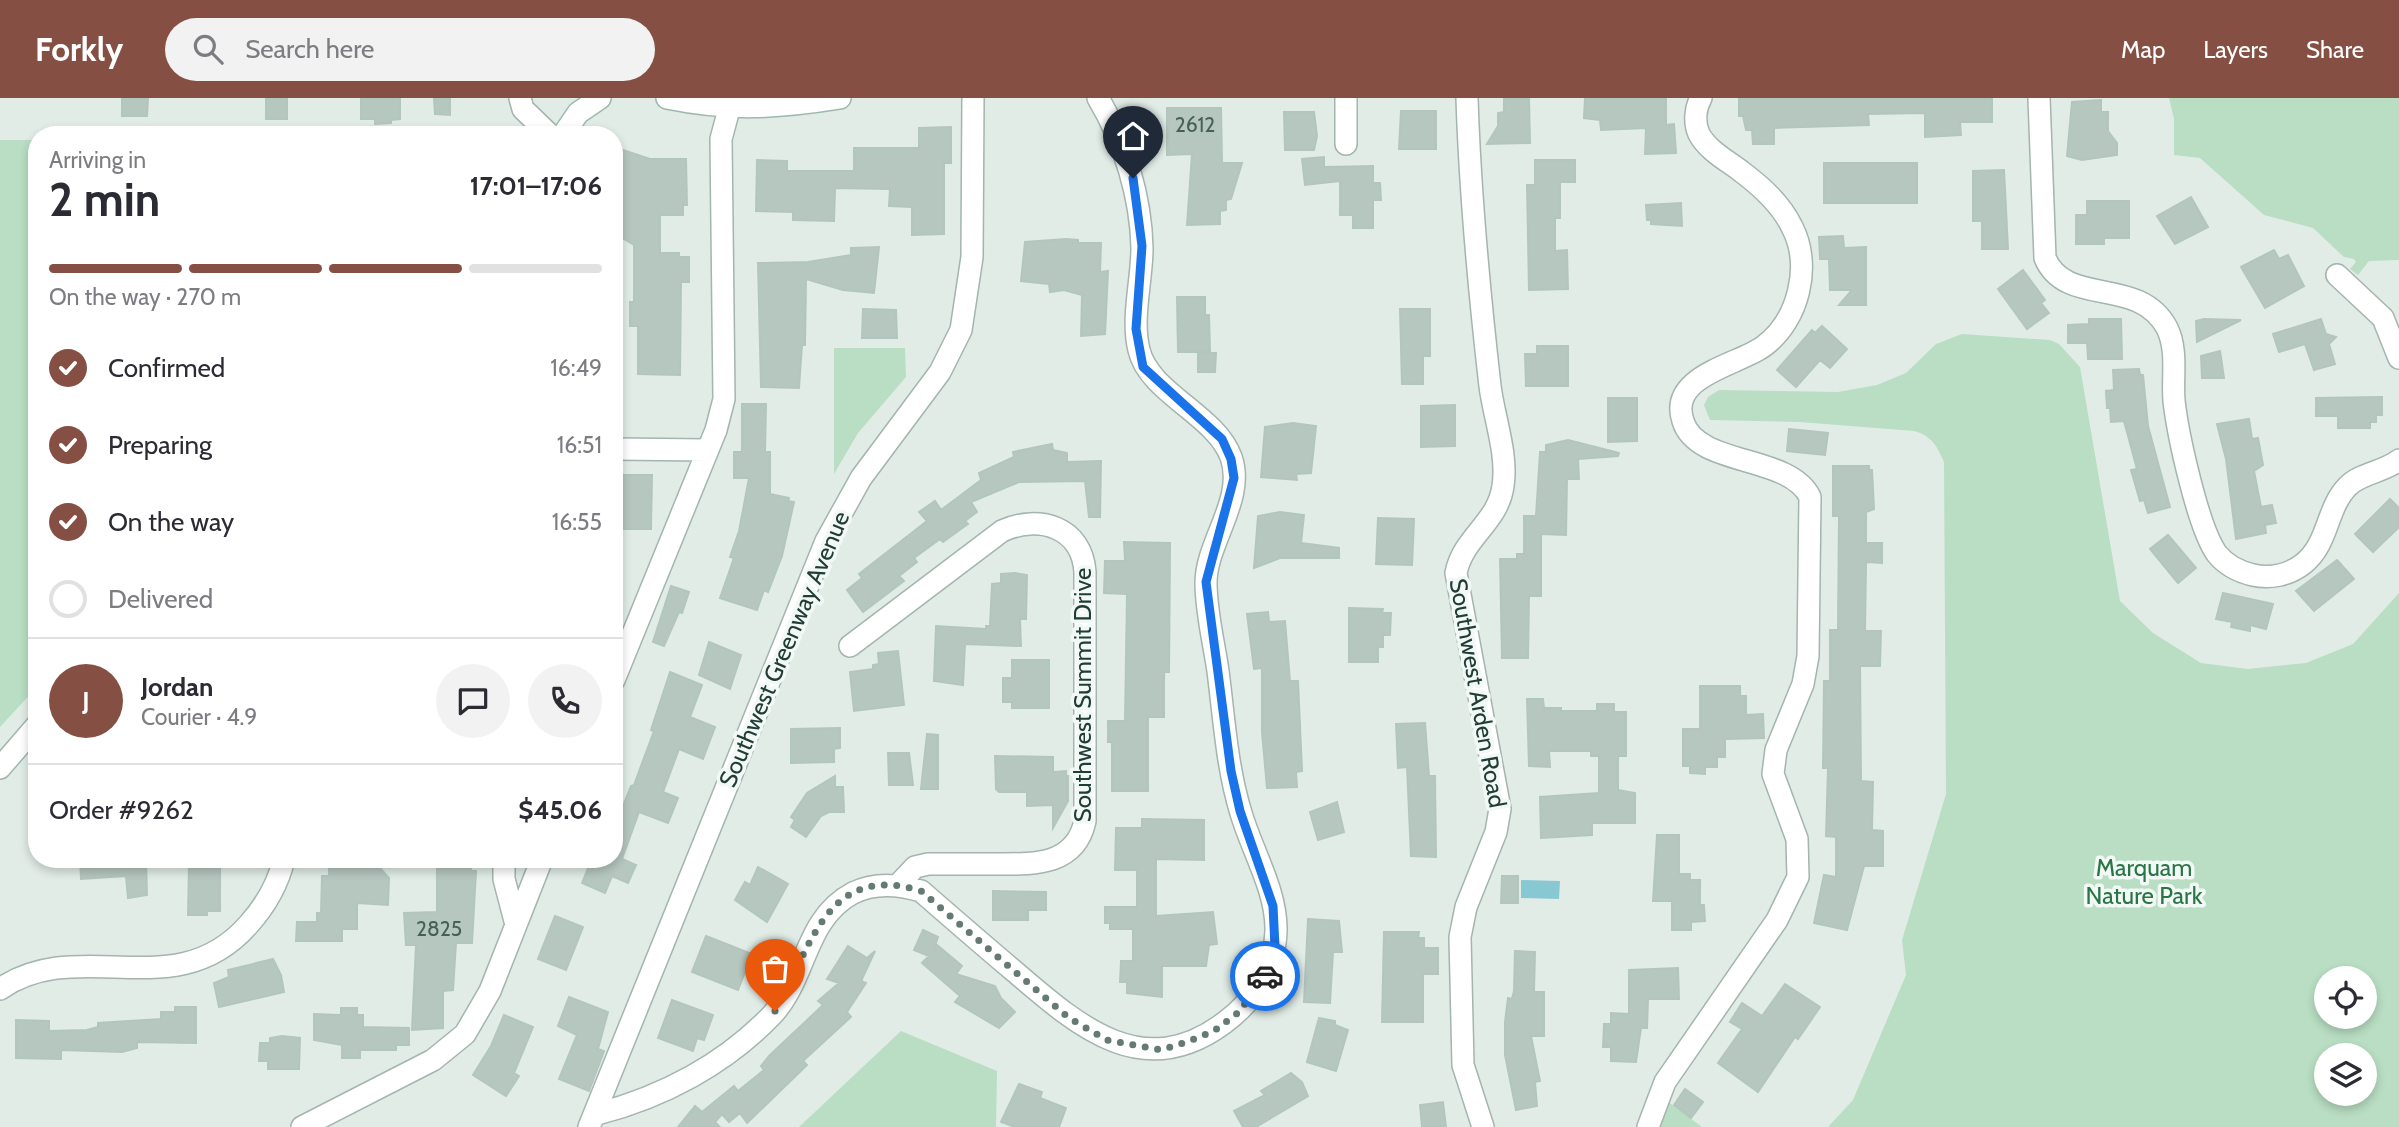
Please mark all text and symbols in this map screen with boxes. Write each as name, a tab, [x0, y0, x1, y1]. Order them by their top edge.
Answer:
search box	[165, 18, 655, 81]
text: Forkly	[35, 29, 123, 69]
icon: search	[189, 30, 227, 68]
text: Search here	[245, 33, 374, 65]
text: Map	[2121, 35, 2165, 64]
text: Layers	[2203, 35, 2268, 64]
text: Share	[2306, 35, 2364, 64]
pin	[1103, 106, 1163, 178]
house number: 2612	[1175, 112, 1215, 137]
icon: home	[1114, 117, 1152, 155]
text: Arriving in	[49, 146, 146, 174]
text: 17:01–17:06	[470, 170, 602, 202]
text: 2 min	[49, 172, 160, 228]
text: On the way · 270 m	[49, 283, 241, 311]
icon: check	[49, 349, 87, 387]
text: Confirmed	[108, 352, 225, 384]
text: 16:49	[550, 354, 602, 382]
icon: check	[49, 426, 87, 464]
text: Preparing	[108, 429, 212, 461]
text: 16:51	[557, 431, 602, 459]
icon: check	[49, 503, 87, 541]
text: On the way	[108, 506, 234, 538]
street label: Southwest Greenway Avenue	[713, 507, 855, 791]
text: 16:55	[552, 508, 602, 536]
street label: Southwest Summit Drive	[1068, 568, 1097, 822]
street label: Southwest Arden Road	[1444, 576, 1512, 810]
text: Delivered	[108, 583, 213, 615]
button: chat	[436, 664, 510, 738]
button: phone	[528, 664, 602, 738]
text: Jordan	[141, 671, 213, 703]
text: J	[82, 685, 90, 717]
text: Courier · 4.9	[141, 703, 257, 731]
text: Order #9262	[49, 794, 194, 826]
text: $45.06	[518, 794, 602, 826]
park label: Marquam Nature Park	[2086, 853, 2203, 910]
house number: 2825	[416, 916, 462, 941]
pin	[745, 939, 805, 1011]
courier	[1230, 941, 1300, 1011]
icon: bag	[756, 950, 794, 988]
icon: car	[1246, 957, 1284, 995]
map controls	[2314, 966, 2377, 1106]
button: locate	[2314, 966, 2377, 1029]
button: layers	[2314, 1043, 2377, 1106]

